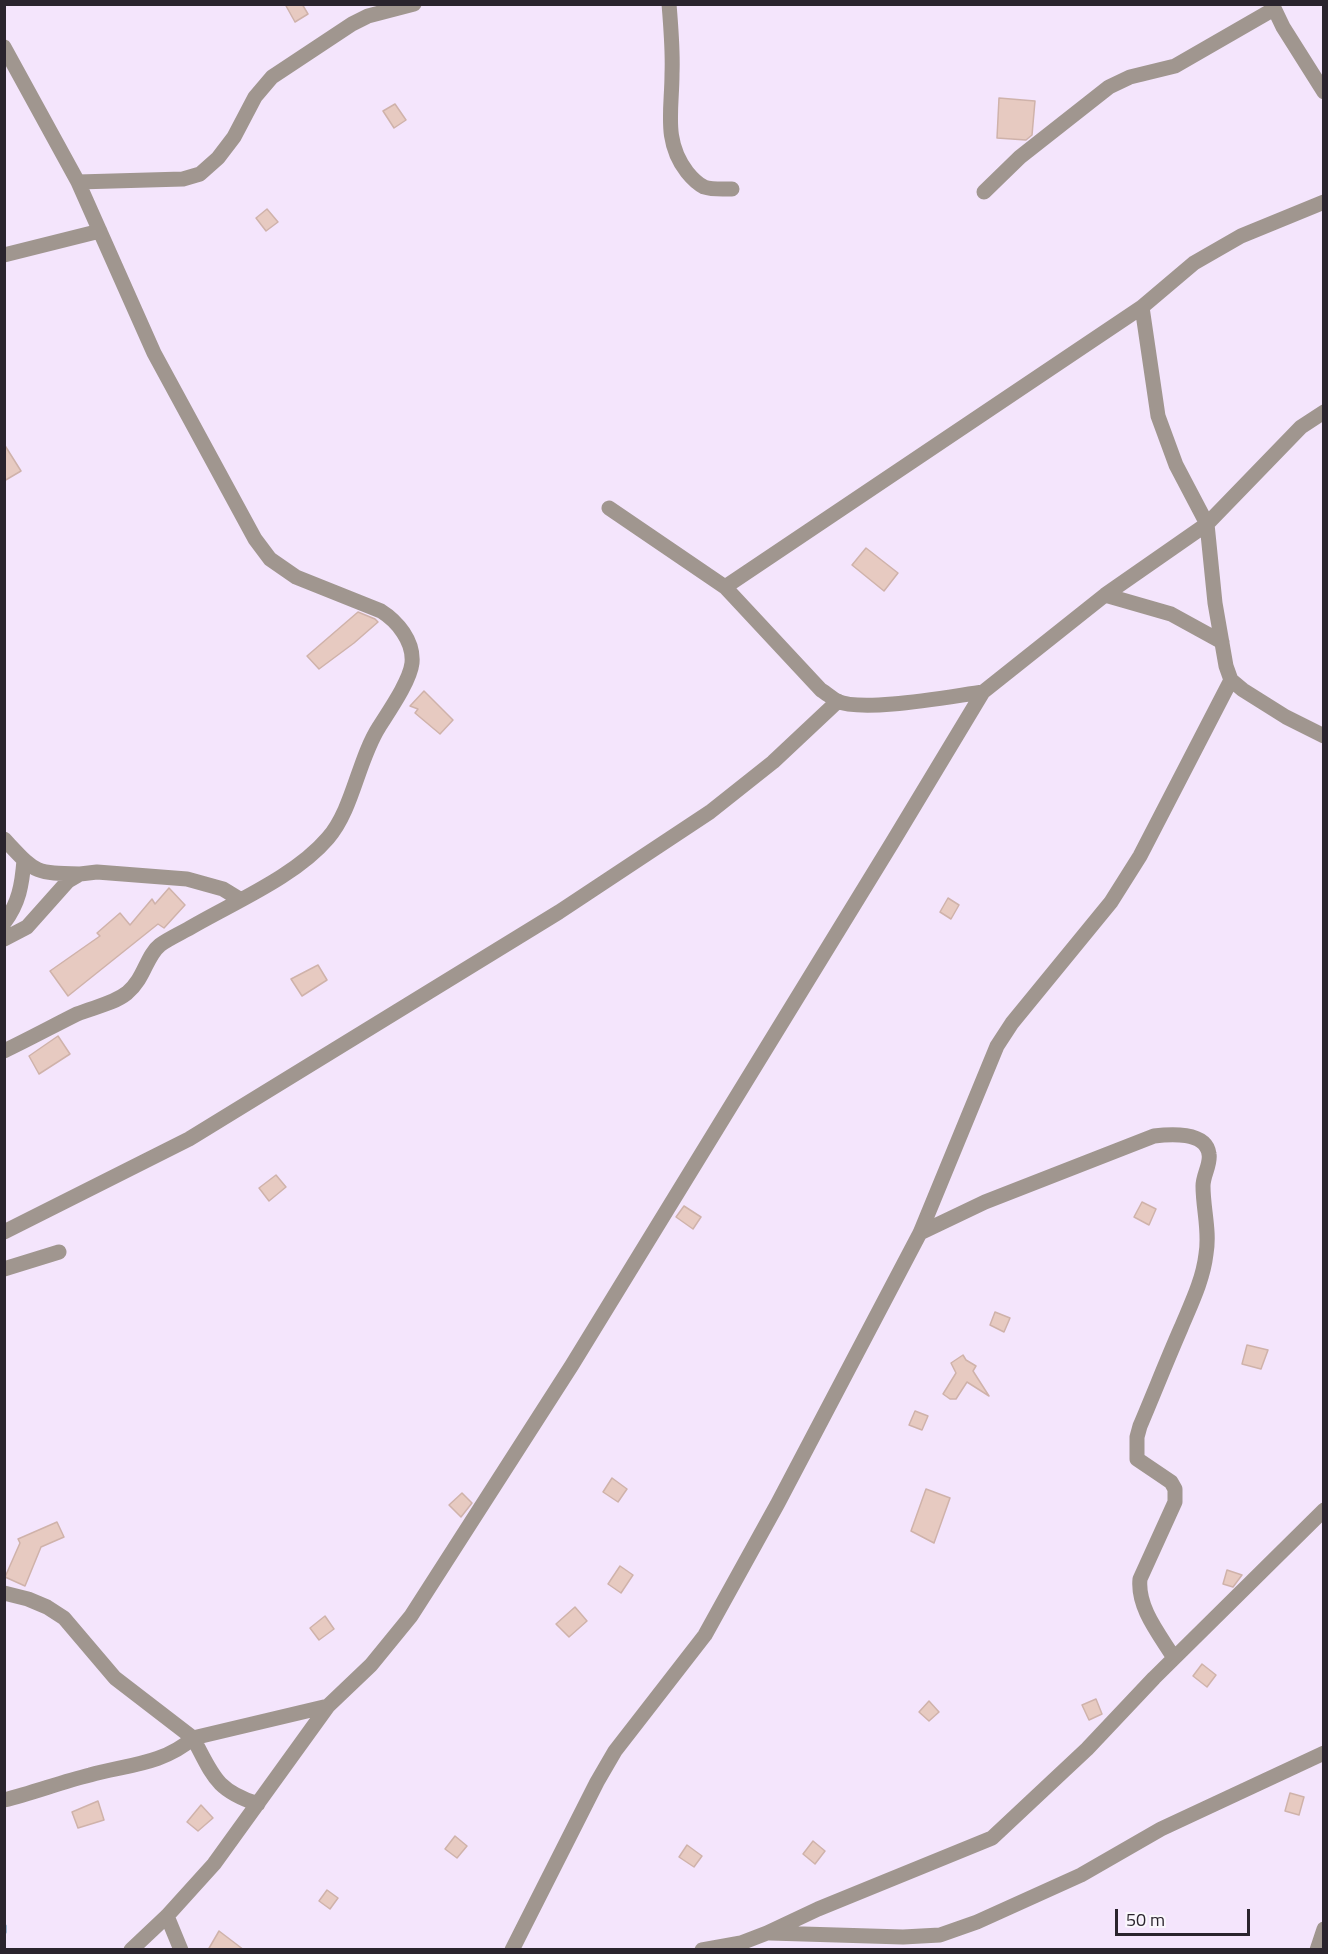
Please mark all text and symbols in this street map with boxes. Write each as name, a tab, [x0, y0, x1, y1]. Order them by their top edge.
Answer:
scale bar	[1118, 1897, 1253, 1935]
text: 50 m	[1126, 1906, 1165, 1933]

